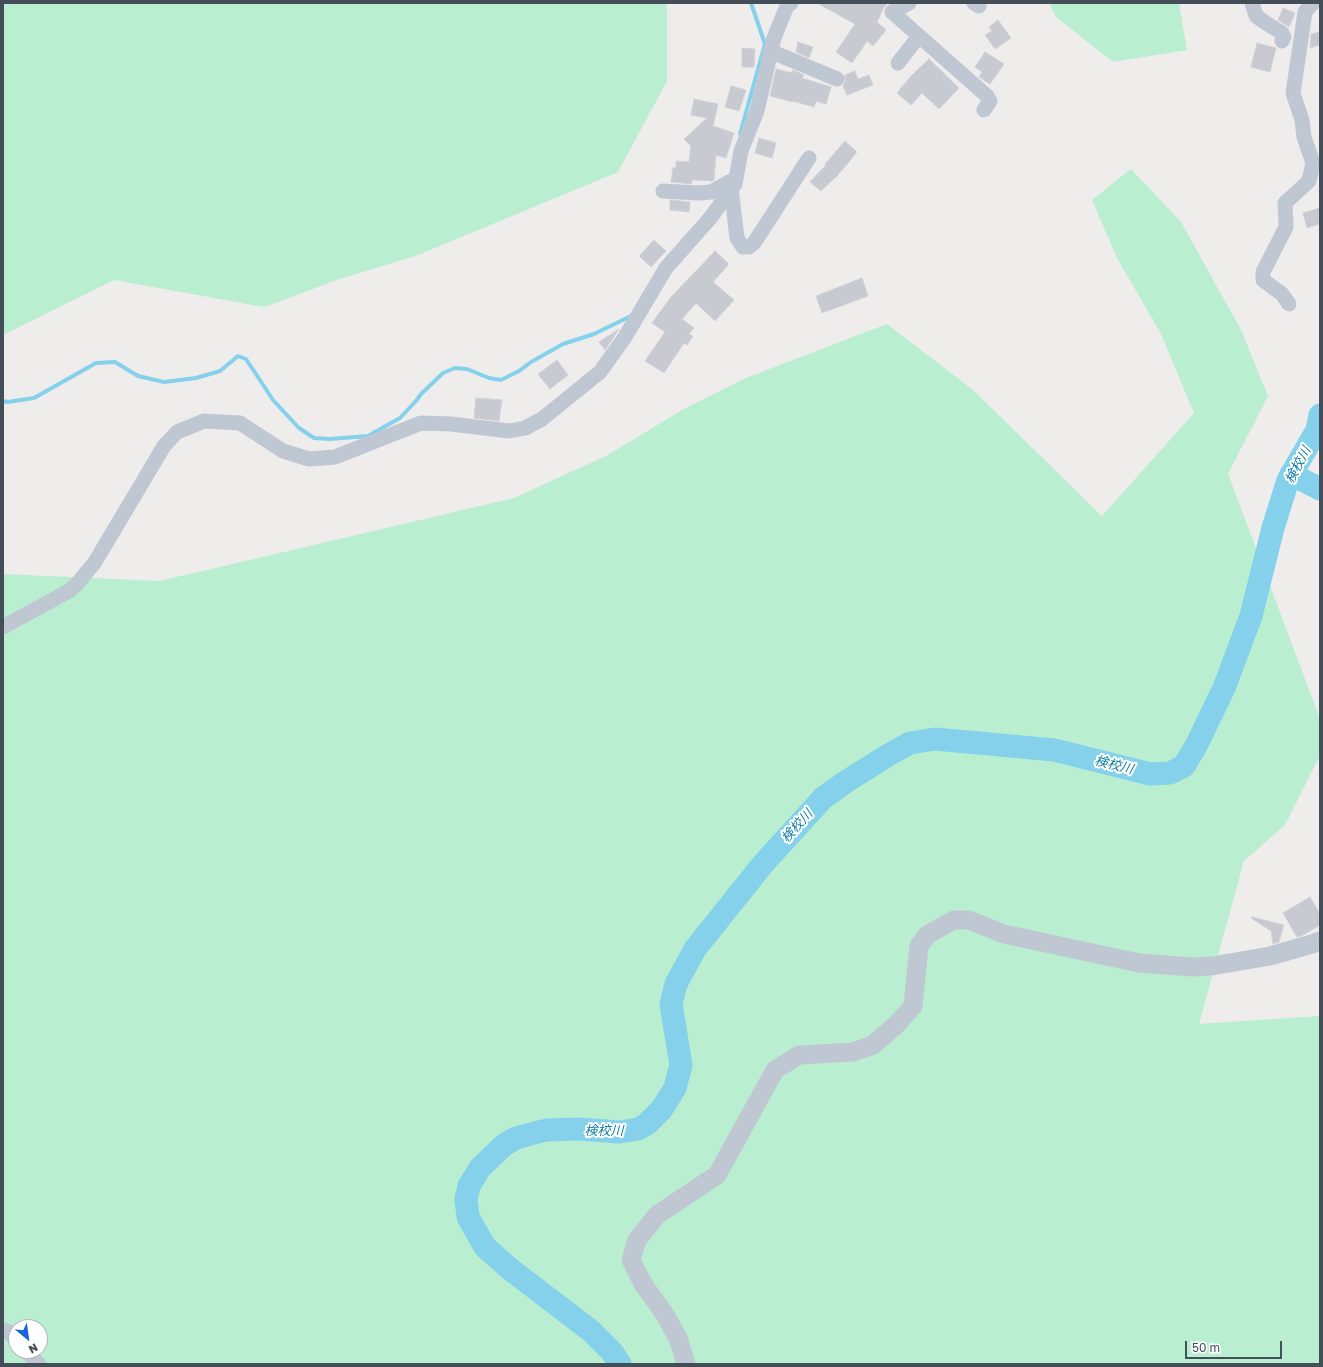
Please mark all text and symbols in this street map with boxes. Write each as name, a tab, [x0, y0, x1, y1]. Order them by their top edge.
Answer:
water label: 検校川	[1282, 444, 1314, 486]
water label: 検校川	[1093, 753, 1135, 777]
water label: 検校川	[778, 806, 816, 846]
water label: 検校川	[585, 1123, 623, 1139]
north arrow	[8, 1319, 48, 1359]
scale bar	[1187, 1333, 1284, 1359]
text: 50 m	[1192, 1340, 1220, 1355]
text: N	[27, 1341, 40, 1357]

